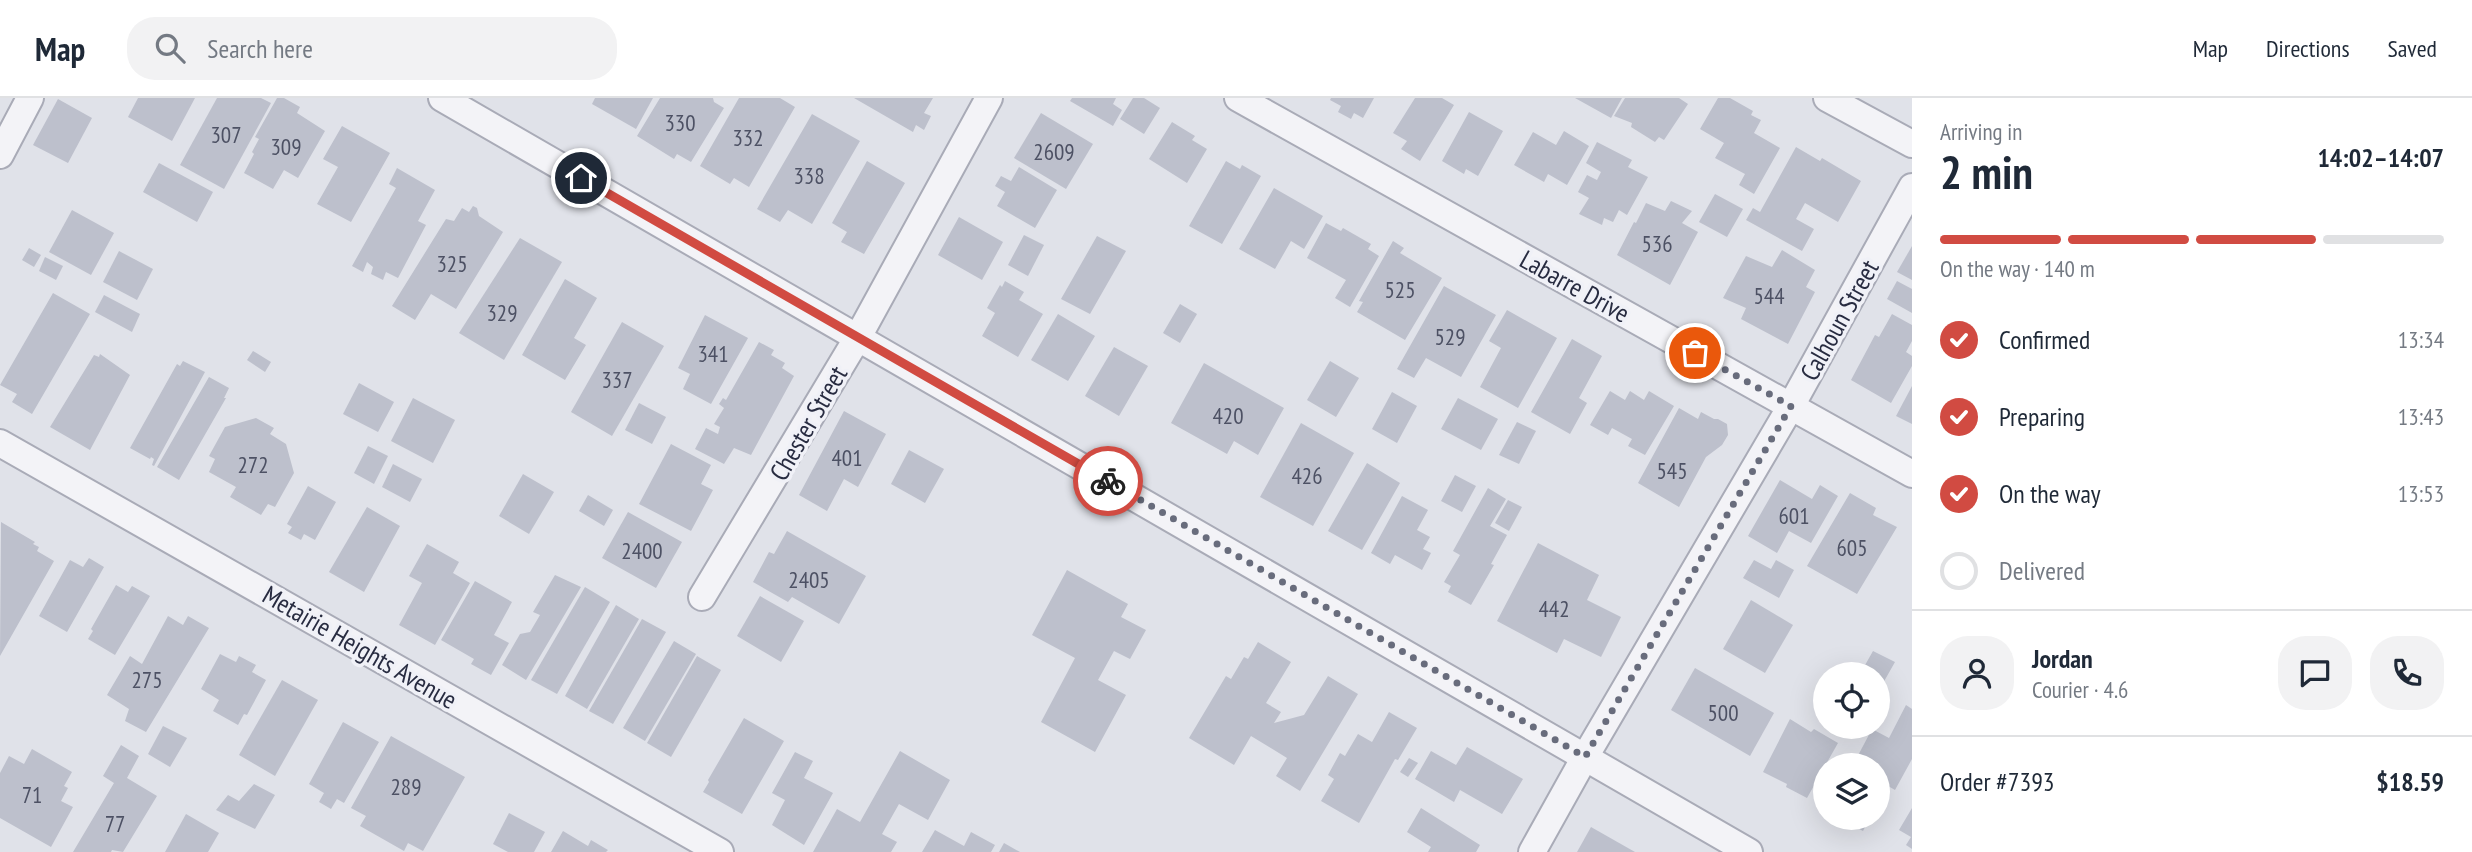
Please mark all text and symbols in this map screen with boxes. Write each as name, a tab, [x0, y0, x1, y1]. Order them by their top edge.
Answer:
search box	[127, 17, 617, 80]
text: Map	[35, 27, 85, 70]
icon: search	[151, 29, 189, 67]
text: Search here	[207, 32, 313, 65]
text: Map	[2193, 33, 2228, 64]
text: Directions	[2266, 33, 2350, 64]
text: Saved	[2388, 33, 2437, 64]
house number: 330	[664, 108, 696, 137]
text: Arriving in	[1940, 117, 2022, 146]
house number: 307	[210, 120, 242, 149]
house number: 332	[732, 123, 764, 152]
house number: 309	[270, 132, 302, 161]
house number: 2609	[1033, 137, 1075, 166]
text: 14:02–14:07	[2317, 141, 2444, 174]
text: 2 min	[1940, 142, 2033, 202]
pin	[551, 148, 611, 208]
icon: home	[562, 159, 600, 197]
house number: 338	[793, 161, 825, 190]
house number: 536	[1641, 229, 1673, 258]
street label: Labarre Drive	[1514, 242, 1636, 330]
house number: 325	[436, 249, 468, 278]
street label: Calhoun Street	[1792, 254, 1886, 386]
text: On the way · 140 m	[1940, 254, 2095, 283]
house number: 525	[1384, 275, 1416, 304]
house number: 544	[1753, 281, 1785, 310]
house number: 329	[486, 298, 518, 327]
icon: check	[1940, 321, 1978, 359]
house number: 529	[1434, 322, 1466, 351]
pin	[1665, 323, 1725, 383]
text: Confirmed	[1999, 323, 2090, 356]
text: 13:34	[2398, 325, 2444, 354]
icon: bag	[1676, 334, 1714, 372]
house number: 341	[697, 339, 729, 368]
street label: Chester Street	[762, 360, 854, 486]
house number: 337	[601, 365, 633, 394]
icon: check	[1940, 398, 1978, 436]
text: Preparing	[1999, 400, 2085, 433]
house number: 420	[1212, 401, 1244, 430]
text: 13:43	[2398, 402, 2444, 431]
house number: 401	[831, 443, 863, 472]
courier	[1073, 446, 1143, 516]
house number: 272	[237, 450, 269, 479]
house number: 545	[1656, 456, 1688, 485]
house number: 426	[1291, 461, 1323, 490]
icon: bike	[1089, 462, 1127, 500]
icon: check	[1940, 475, 1978, 513]
text: On the way	[1999, 477, 2101, 510]
text: 13:53	[2398, 479, 2444, 508]
house number: 601	[1778, 501, 1810, 530]
house number: 605	[1836, 533, 1868, 562]
house number: 2400	[621, 536, 663, 565]
text: Delivered	[1999, 554, 2085, 587]
house number: 2405	[788, 565, 830, 594]
street label: Metairie Heights Avenue	[257, 578, 463, 716]
house number: 442	[1538, 594, 1570, 623]
button: person	[1940, 636, 2014, 710]
button: chat	[2278, 636, 2352, 710]
button: phone	[2370, 636, 2444, 710]
text: Jordan	[2032, 642, 2093, 675]
map controls	[1813, 662, 1890, 830]
button: locate	[1813, 662, 1890, 739]
house number: 275	[131, 665, 163, 694]
text: Courier · 4.6	[2032, 675, 2128, 704]
house number: 500	[1707, 698, 1739, 727]
button: layers	[1813, 753, 1890, 830]
text: Order #7393	[1940, 765, 2055, 798]
text: $18.59	[2376, 765, 2444, 798]
house number: 289	[390, 772, 422, 801]
house number: 71	[22, 780, 42, 809]
house number: 77	[105, 809, 125, 838]

